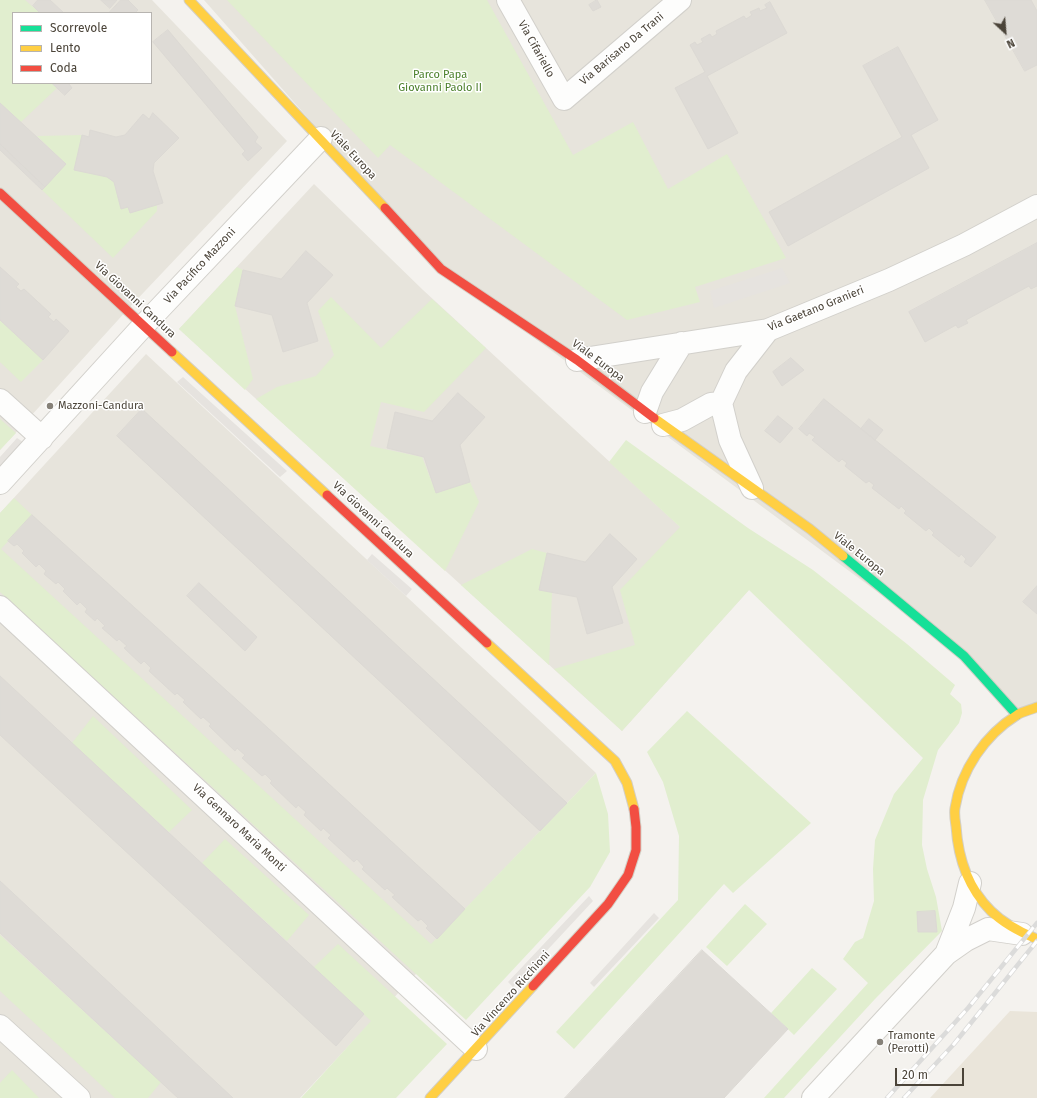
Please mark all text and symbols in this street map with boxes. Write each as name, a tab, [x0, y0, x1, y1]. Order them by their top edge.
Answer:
street label: Via Barisano Da Trani	[577, 10, 667, 88]
legend	[12, 12, 152, 84]
north arrow	[985, 12, 1025, 52]
street label: Via Cifariello	[515, 18, 557, 80]
text: Scorrevole	[50, 21, 107, 35]
text: N	[1004, 36, 1017, 51]
text: Lento	[50, 41, 80, 55]
text: Coda	[50, 61, 77, 75]
park label: Parco Papa Giovanni Paolo II	[398, 68, 482, 94]
street label: Viale Europa	[327, 128, 379, 182]
street label: Via Pacifico Mazzoni	[161, 225, 239, 307]
street label: Via Giovanni Candura	[92, 259, 178, 341]
street label: Via Gaetano Granieri	[766, 284, 866, 334]
street label: Viale Europa	[569, 337, 627, 385]
place label: Mazzoni-Candura	[58, 399, 144, 413]
marker: Mazzoni-Candura	[45, 401, 55, 411]
street label: Via Giovanni Candura	[330, 479, 416, 561]
street label: Viale Europa	[831, 529, 887, 579]
street label: Via Gennaro Maria Monti	[190, 781, 288, 875]
street label: Via Vincenzo Ricchioni	[469, 948, 553, 1040]
place label: Tramonte (Perotti)	[888, 1029, 935, 1055]
marker: Tramonte (Perotti)	[875, 1037, 885, 1047]
scale bar	[897, 1060, 966, 1086]
text: 20 m	[902, 1068, 928, 1082]

